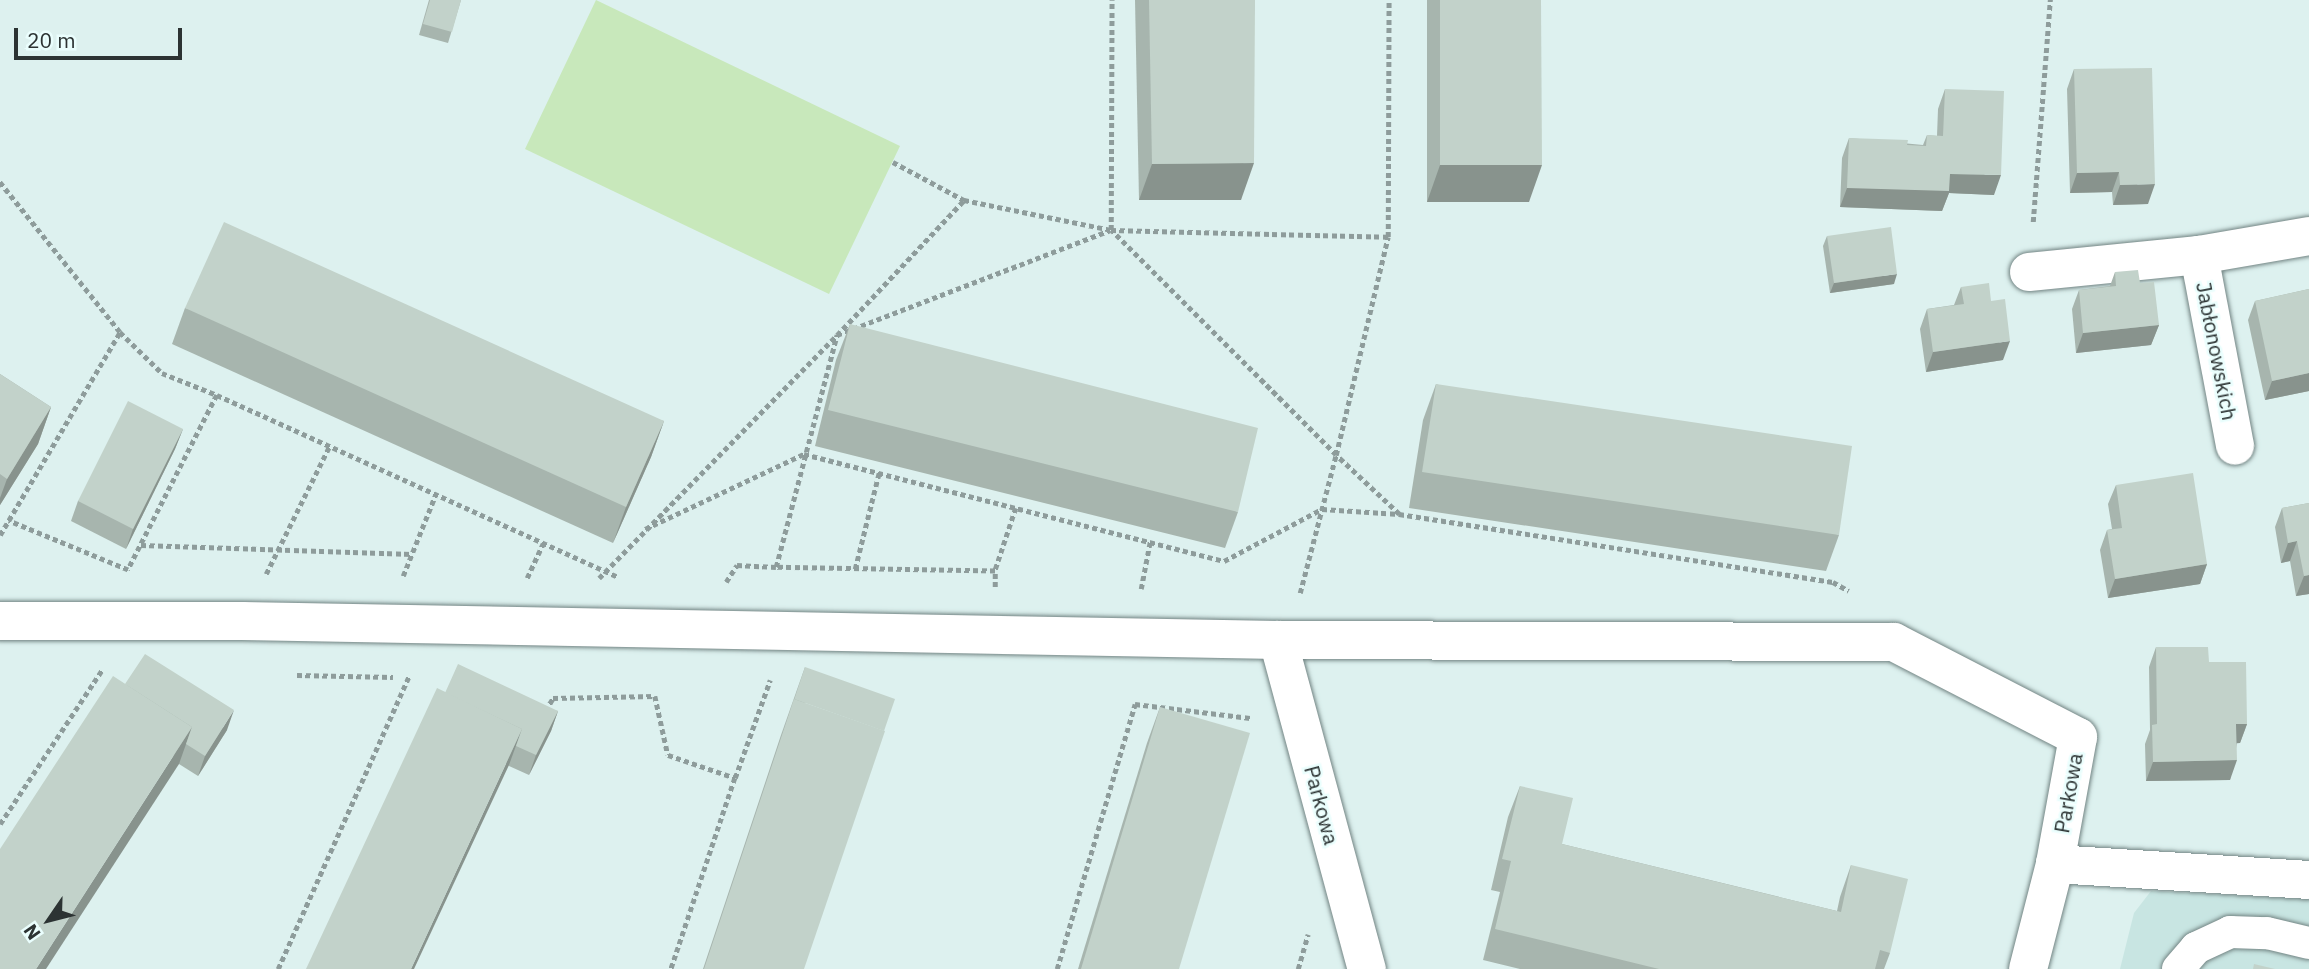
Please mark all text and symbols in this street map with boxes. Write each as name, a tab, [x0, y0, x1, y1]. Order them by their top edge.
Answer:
scale bar	[18, 14, 186, 58]
text: 20 m	[27, 26, 76, 54]
street label: Jabłonowskich	[2191, 280, 2243, 422]
street label: Parkowa	[2049, 751, 2087, 835]
street label: Parkowa	[1299, 763, 1345, 847]
north arrow	[14, 885, 84, 955]
text: N	[18, 920, 46, 945]

